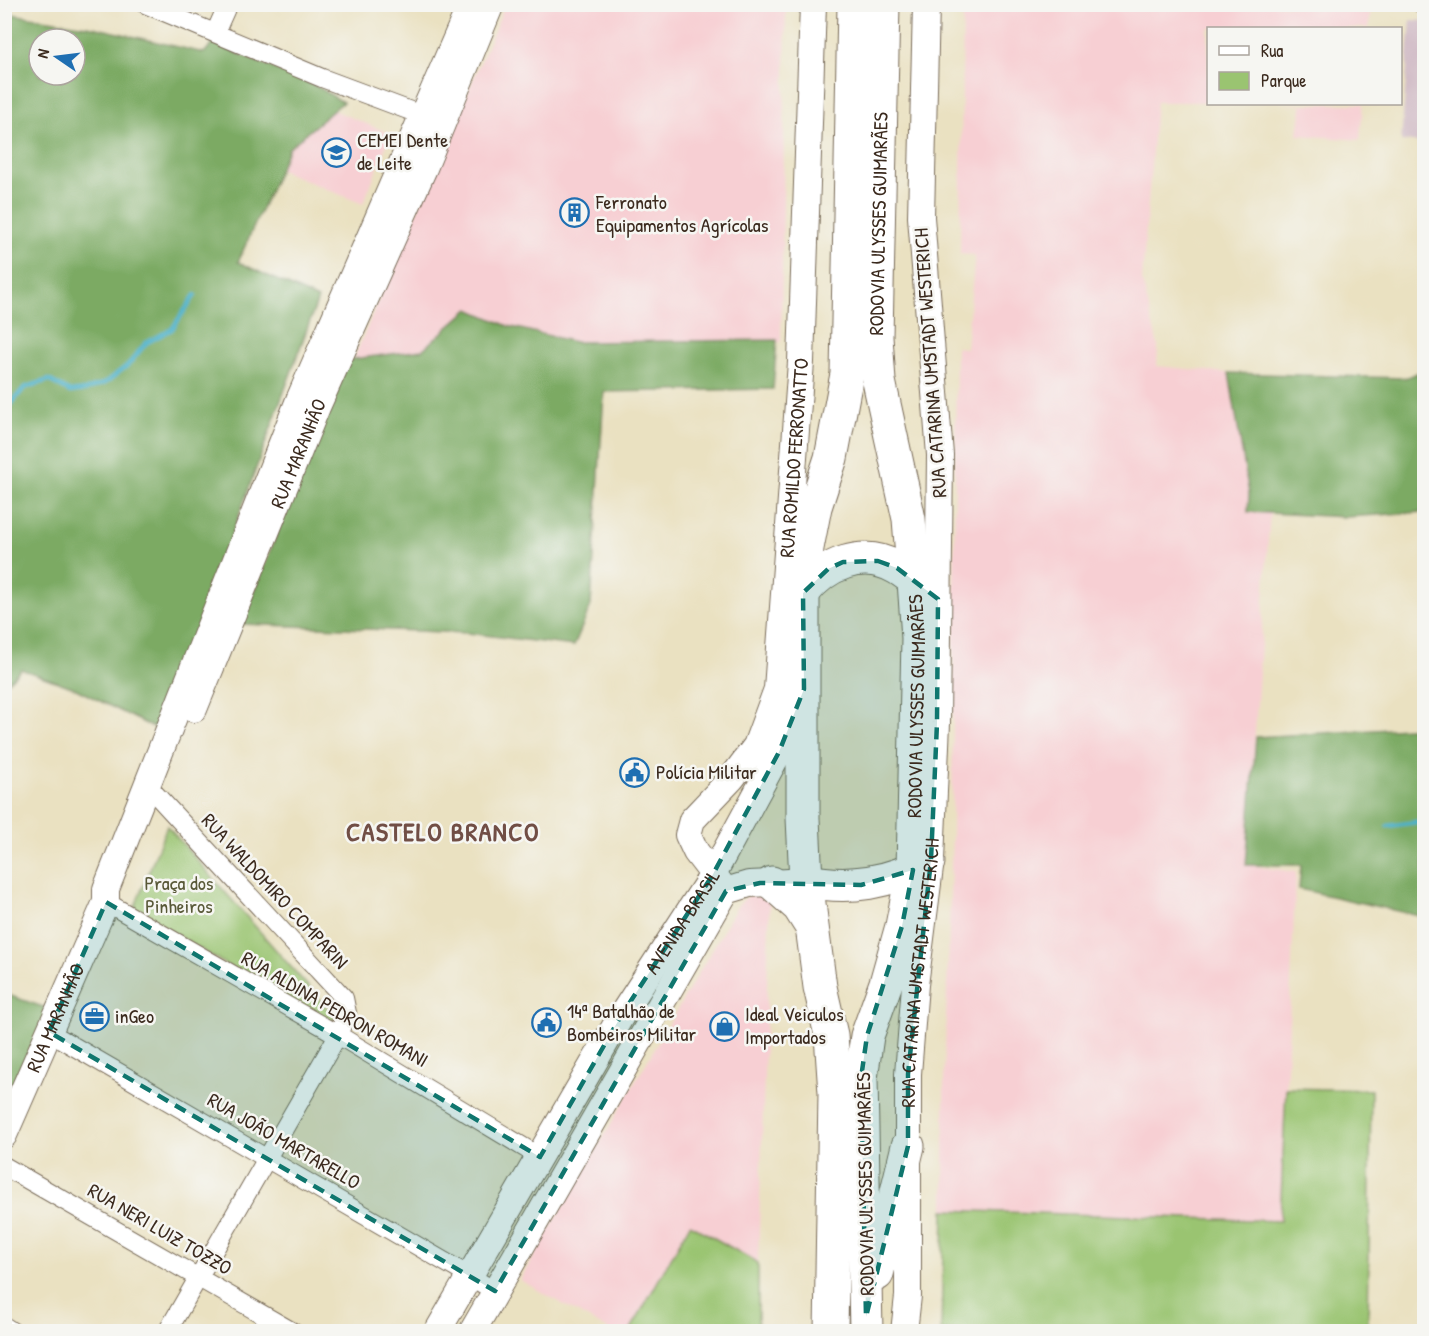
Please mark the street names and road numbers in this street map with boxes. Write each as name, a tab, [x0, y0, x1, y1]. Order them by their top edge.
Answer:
street label: RODOVIA ULYSSES GUIMARÃES	[862, 112, 894, 336]
street label: RUA CATARINA UMSTADT WESTERICH	[907, 227, 952, 499]
street label: RUA ROMILDO FERRONATTO	[773, 357, 814, 559]
street label: RUA MARANHÃO	[263, 394, 332, 512]
street label: RODOVIA ULYSSES GUIMARÃES	[900, 594, 931, 818]
street label: RUA WALDOMIRO COMPARIN	[196, 807, 355, 974]
street label: RUA CATARINA UMSTADT WESTERICH	[894, 838, 945, 1108]
street label: AVENIDA BRASIL	[638, 865, 726, 979]
street label: RUA ALDINA PEDRON ROMANI	[237, 944, 434, 1073]
street label: RUA MARANHÃO	[19, 959, 90, 1076]
street label: RODOVIA ULYSSES GUIMARÃES	[849, 1072, 880, 1296]
street label: RUA JOÃO MARTARELLO	[203, 1086, 366, 1195]
street label: RUA NERI LUIZ TOZZO	[83, 1176, 237, 1281]

